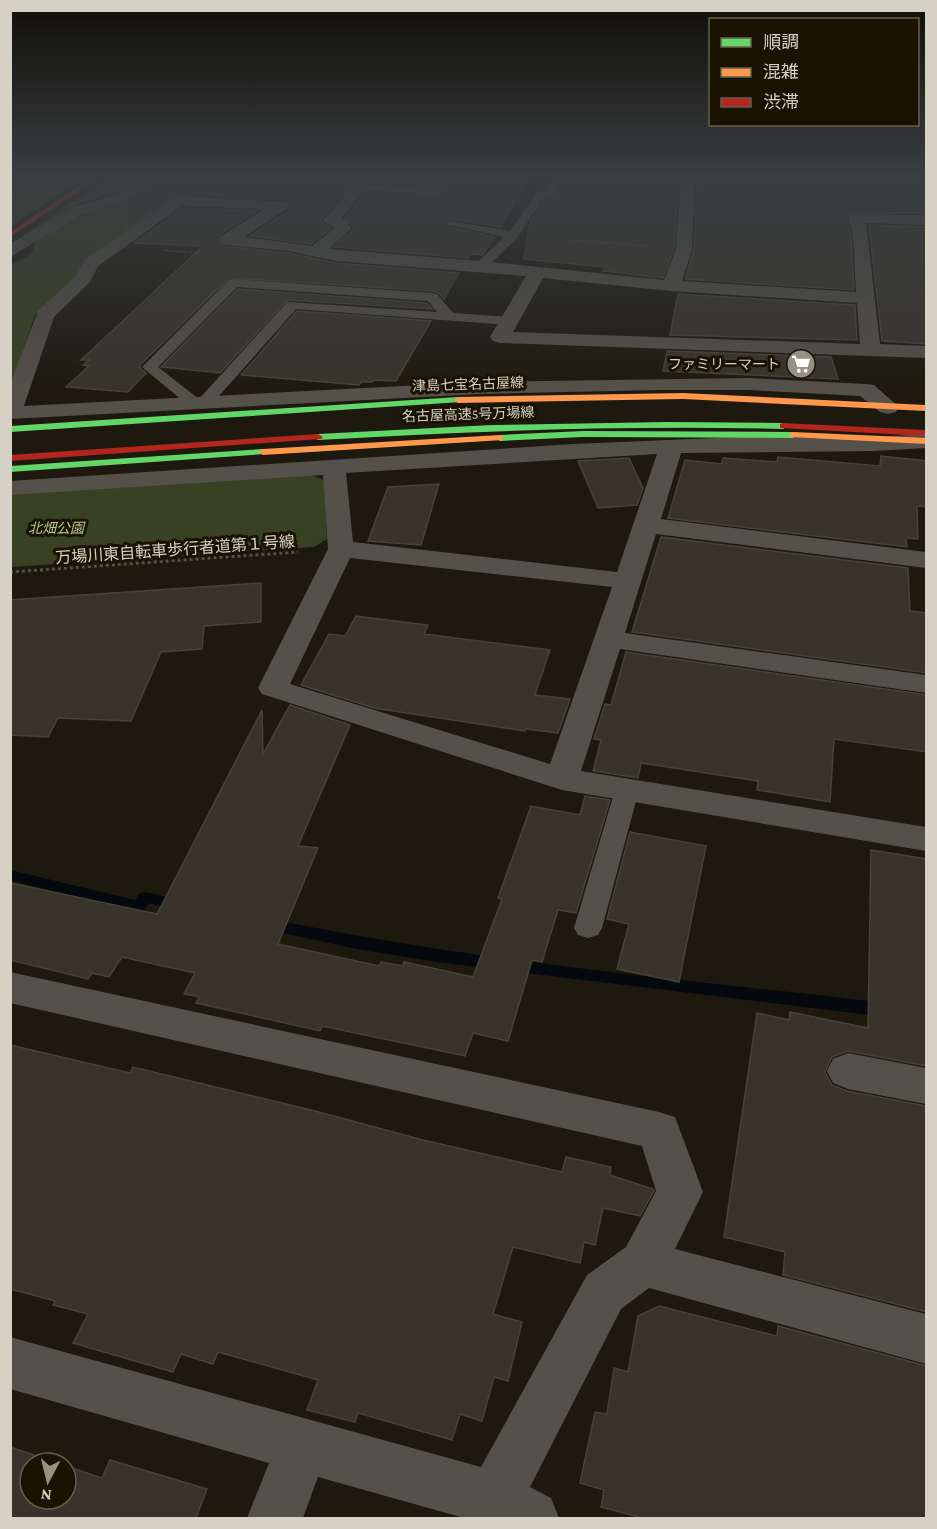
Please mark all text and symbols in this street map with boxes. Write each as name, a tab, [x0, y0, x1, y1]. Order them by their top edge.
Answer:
legend	[709, 18, 919, 126]
text: 順調	[763, 32, 799, 52]
text: 混雑	[763, 62, 799, 82]
text: 渋滞	[763, 92, 799, 112]
supermarket icon: ファミリーマート	[785, 348, 817, 380]
place label: ファミリーマート	[668, 356, 780, 372]
street label: 津島七宝名古屋線	[412, 374, 524, 394]
street label: 名古屋高速5号万場線	[401, 404, 535, 424]
park label: 北畑公園	[28, 520, 86, 536]
street label: 万場川東自転車歩行者道第１号線	[55, 533, 295, 566]
north arrow	[18, 1451, 78, 1511]
text: N	[40, 1486, 53, 1504]

